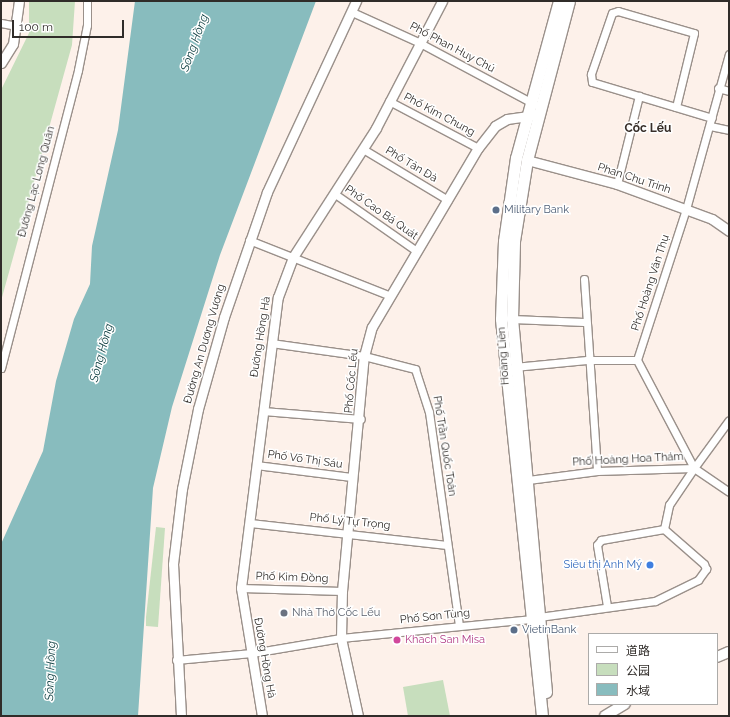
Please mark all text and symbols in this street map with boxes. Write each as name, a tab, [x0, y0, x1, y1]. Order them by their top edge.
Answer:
scale bar	[14, 12, 126, 38]
water label: Sông Hồng	[178, 12, 212, 74]
text: 100 m	[19, 20, 53, 34]
street label: Phố Phan Huy Chú	[407, 20, 497, 76]
street label: Phố Kim Chung	[401, 91, 477, 139]
district label: Cốc Lếu	[625, 122, 671, 136]
street label: Đường Lạc Long Quân	[16, 125, 58, 239]
street label: Phố Tản Đà	[383, 144, 439, 186]
street label: Phan Chu Trinh	[596, 161, 672, 197]
street label: Phố Cao Bá Quát	[342, 183, 420, 243]
place label: Military Bank	[504, 203, 569, 217]
marker: Military Bank	[491, 205, 501, 215]
street label: Phố Hoàng Văn Thụ	[629, 233, 673, 333]
street label: Đường An Dương Vương	[182, 282, 228, 406]
street label: Đường Hồng Hà	[248, 296, 274, 378]
water label: Sông Hồng	[87, 322, 117, 384]
street label: Hoàng Liên	[495, 326, 513, 386]
street label: Phố Cốc Lếu	[343, 348, 361, 414]
street label: Phố Trần Quốc Toản	[430, 395, 458, 497]
street label: Phố Võ Thị Sáu	[266, 448, 344, 472]
street label: Phố Hoàng Hoa Thám	[572, 450, 684, 470]
street label: Phố Lý Tự Trọng	[308, 511, 392, 533]
place label: Siêu thị Anh Mỹ	[563, 558, 642, 572]
marker: Siêu thị Anh Mỹ	[645, 560, 655, 570]
street label: Phố Kim Đồng	[255, 570, 329, 586]
place label: Nhà Thờ Cốc Lếu	[292, 606, 381, 620]
street label: Phố Sơn Tùng	[399, 607, 471, 627]
marker: Nhà Thờ Cốc Lếu	[279, 608, 289, 618]
street label: Đường Hồng Hà	[250, 617, 278, 699]
place label: VietinBank	[522, 623, 576, 637]
marker: VietinBank	[509, 625, 519, 635]
place label: Khach San Misa	[405, 633, 485, 647]
legend	[588, 633, 718, 705]
marker: Khach San Misa	[392, 635, 402, 645]
water label: Sông Hồng	[43, 641, 59, 701]
text: 道路	[626, 644, 650, 658]
text: 公园	[626, 664, 650, 678]
text: 水域	[626, 684, 650, 698]

